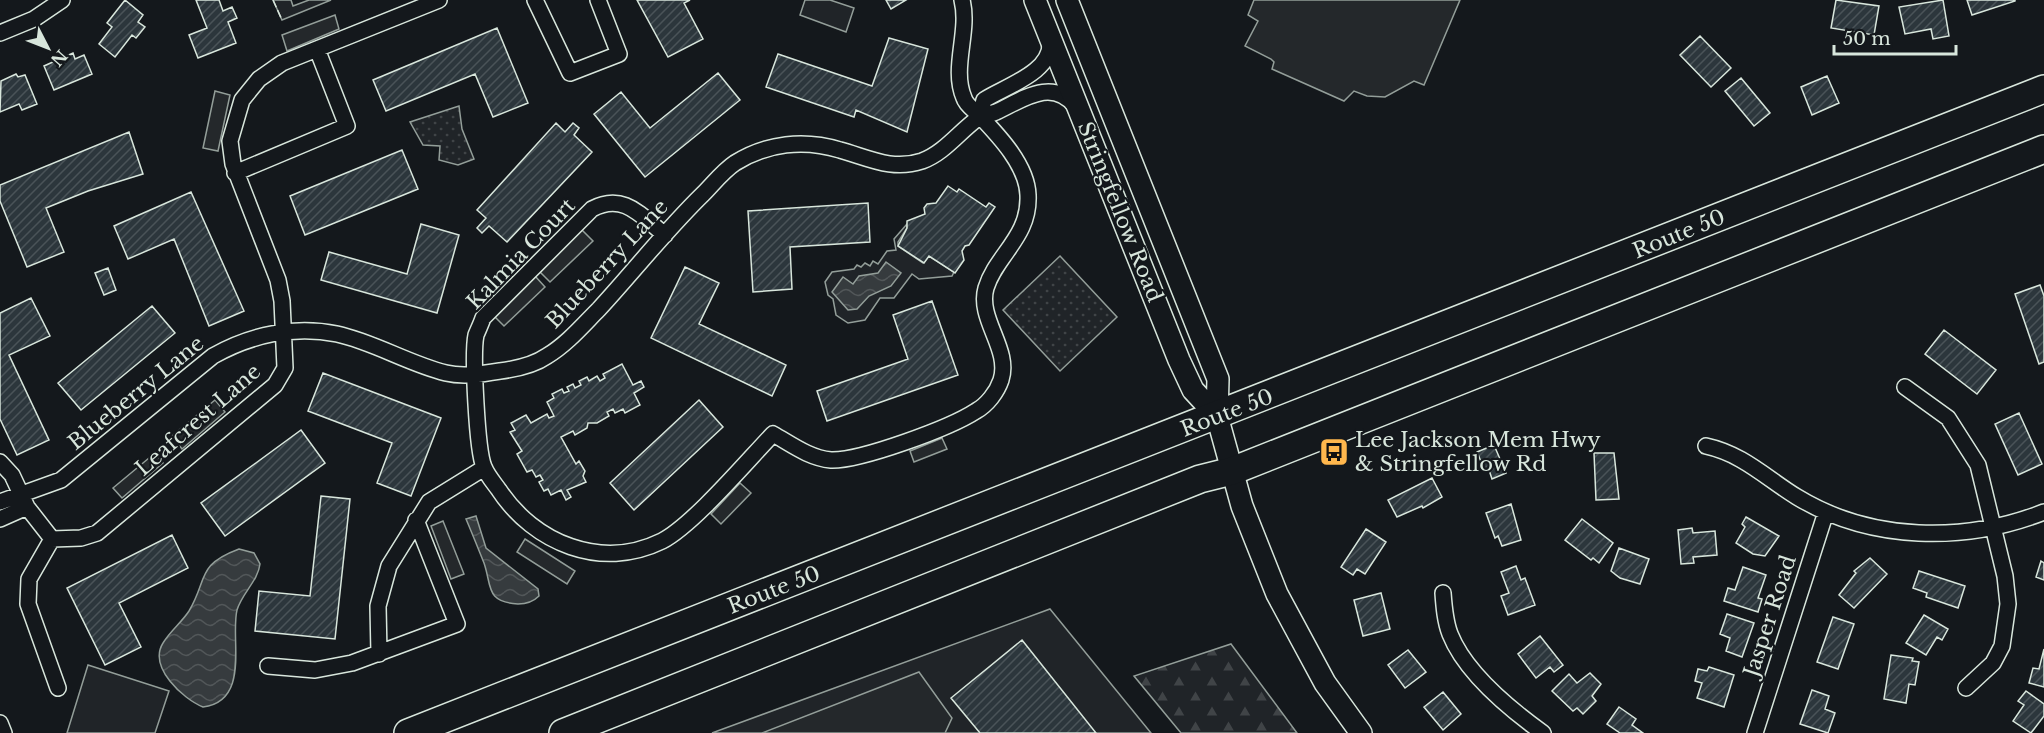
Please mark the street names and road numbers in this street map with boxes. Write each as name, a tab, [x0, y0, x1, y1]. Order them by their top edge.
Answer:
street label: Stringfellow Road	[1072, 118, 1168, 306]
street label: Kalmia Court	[461, 193, 581, 315]
street label: Blueberry Lane	[541, 194, 673, 334]
street label: Route 50	[1629, 204, 1729, 264]
street label: Blueberry Lane	[63, 330, 209, 456]
street label: Leafcrest Lane	[130, 359, 266, 481]
street label: Route 50	[1177, 383, 1277, 443]
street label: Jasper Road	[1737, 552, 1802, 683]
street label: Route 50	[724, 560, 824, 620]

